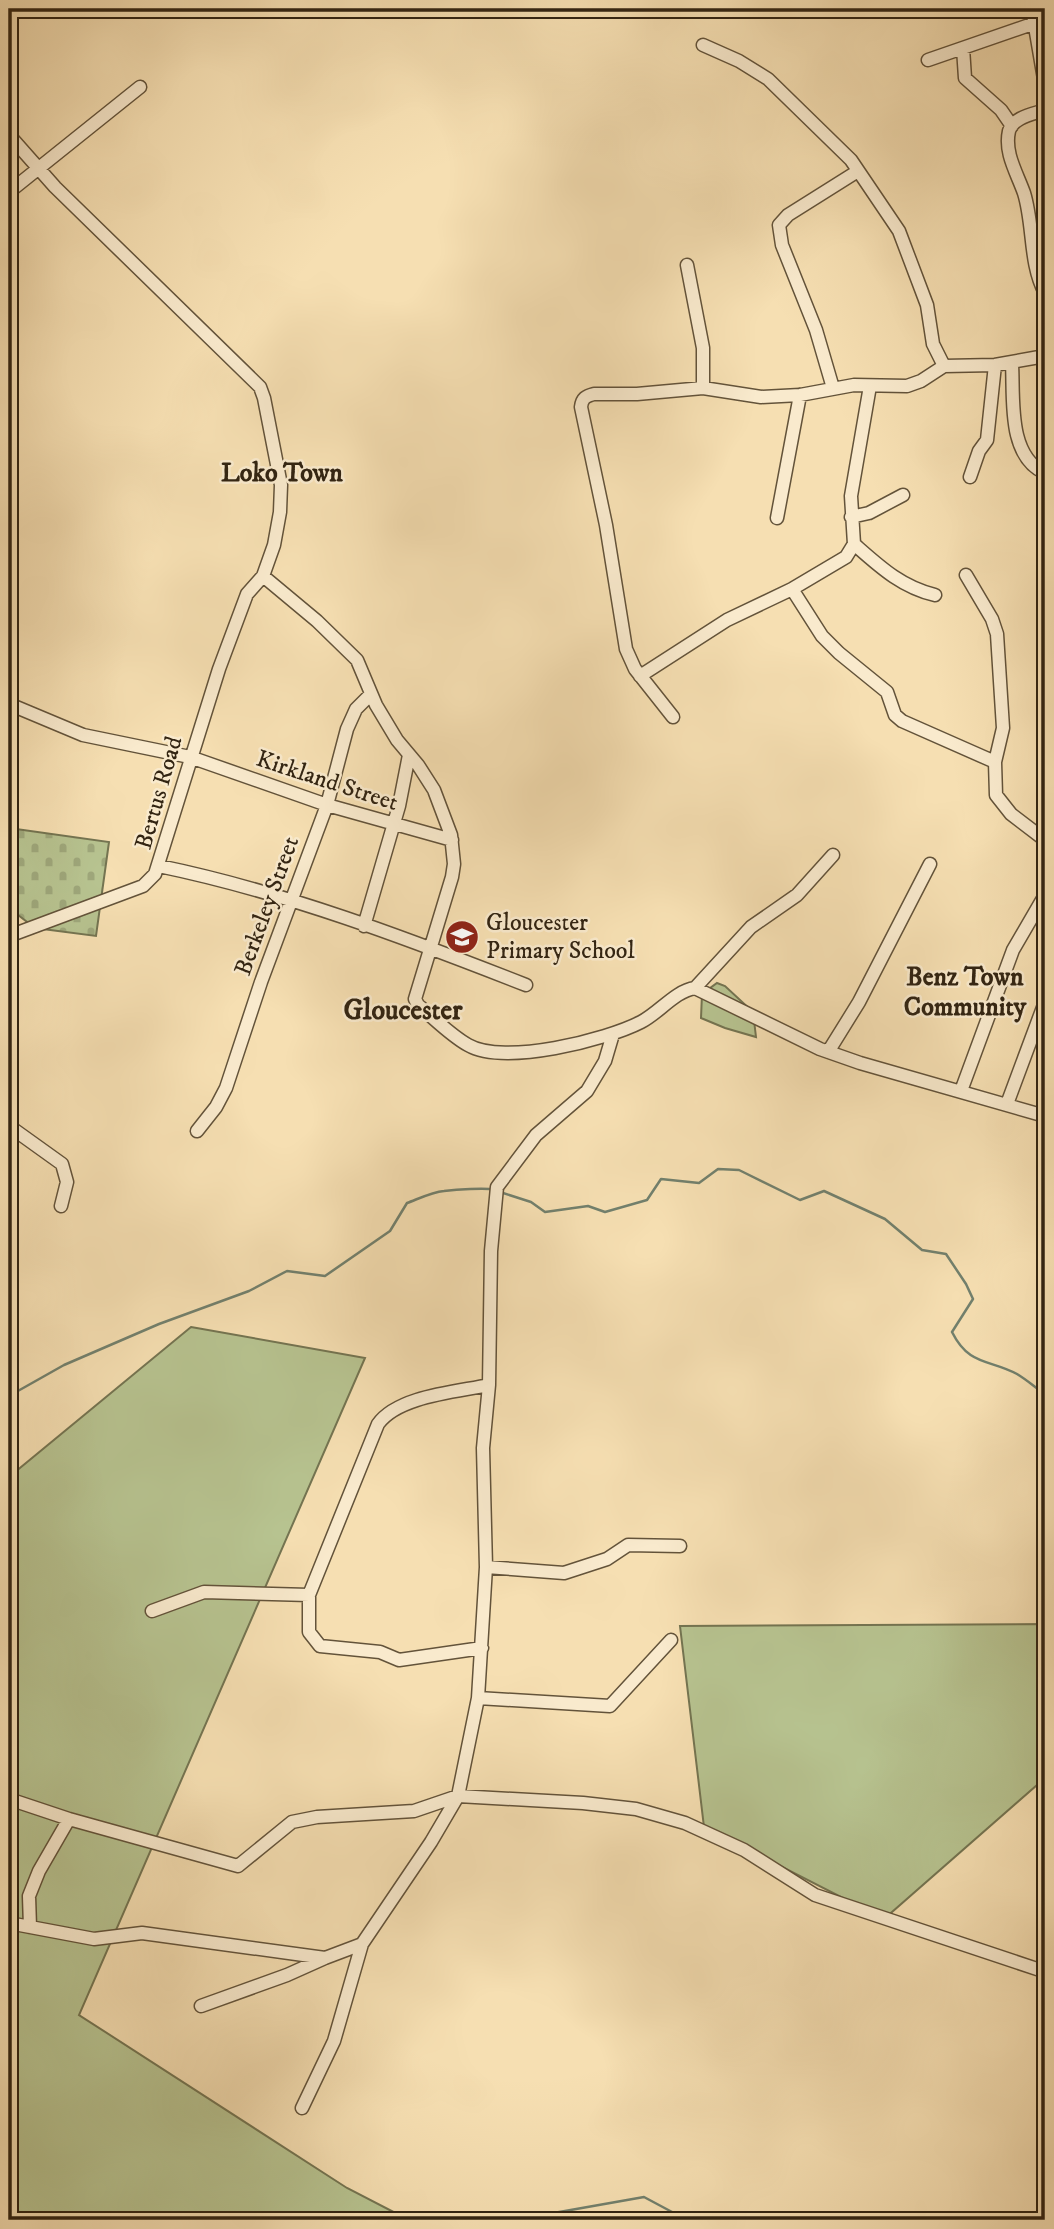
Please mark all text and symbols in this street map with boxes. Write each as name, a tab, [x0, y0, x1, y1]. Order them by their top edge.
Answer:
district label: Loko Town	[221, 457, 343, 490]
street label: Bertus Road	[129, 733, 189, 853]
street label: Kirkland Street	[252, 744, 402, 818]
street label: Berkeley Street	[228, 832, 306, 980]
place label: Gloucester Primary School	[486, 908, 635, 966]
school or university icon: Gloucester Primary School	[443, 918, 481, 956]
district label: Benz Town Community	[904, 961, 1027, 1024]
district label: Gloucester	[343, 993, 463, 1028]

